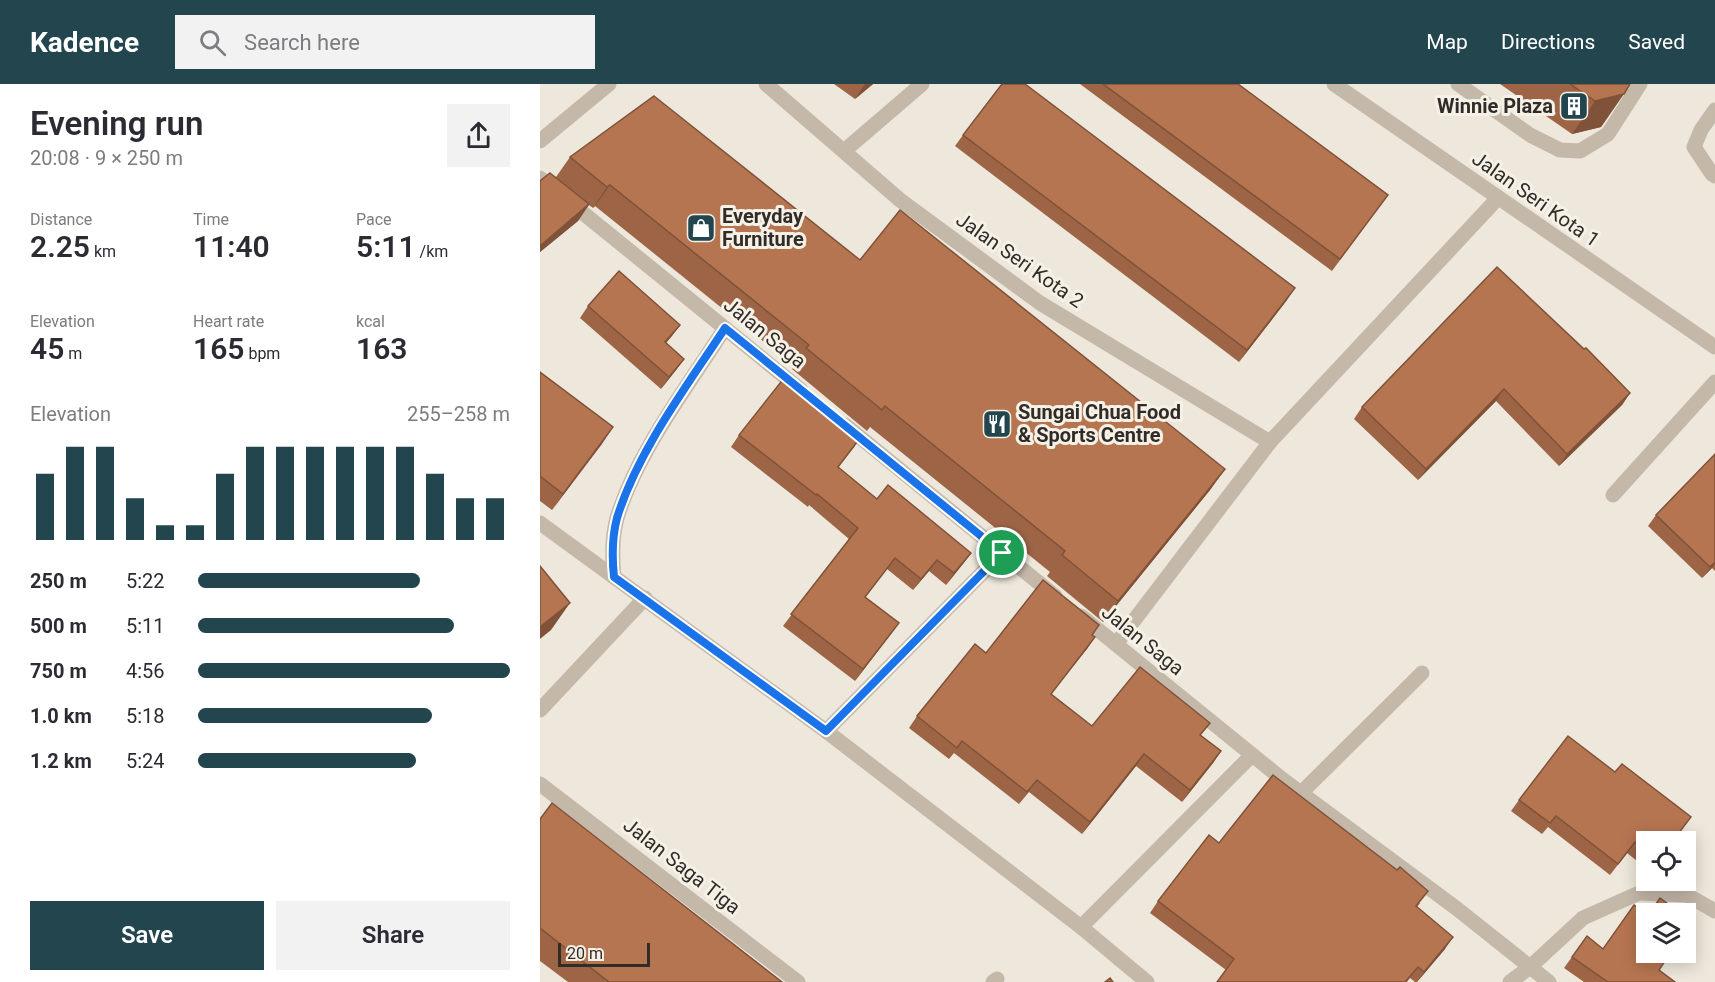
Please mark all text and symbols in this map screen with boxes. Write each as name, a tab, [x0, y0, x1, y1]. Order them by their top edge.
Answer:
search box	[175, 15, 595, 69]
text: Kadence	[30, 26, 139, 59]
icon: search	[196, 26, 229, 59]
text: Search here	[244, 30, 360, 55]
text: Map	[1426, 30, 1468, 54]
text: Directions	[1501, 30, 1595, 54]
text: Saved	[1628, 30, 1685, 54]
building icon: Winnie Plaza	[1558, 90, 1590, 122]
place label: Winnie Plaza	[1437, 94, 1553, 118]
text: Evening run	[30, 104, 203, 143]
button: share	[447, 104, 510, 167]
text: 20:08 · 9 × 250 m	[30, 146, 183, 170]
street label: Jalan Seri Kota 1	[1468, 146, 1604, 252]
place label: Everyday Furniture	[722, 204, 804, 251]
street label: Jalan Seri Kota 2	[952, 207, 1088, 313]
text: Distance	[30, 210, 92, 229]
text: Time	[193, 210, 229, 229]
text: Pace	[356, 210, 392, 229]
shop icon: Everyday Furniture	[685, 212, 717, 244]
text: 2.25	[30, 229, 90, 264]
text: 11:40	[193, 229, 270, 264]
text: 5:11	[356, 229, 416, 264]
text: km	[90, 242, 116, 261]
text: /km	[416, 242, 448, 261]
street label: Jalan Saga	[719, 293, 811, 373]
text: Elevation	[30, 312, 95, 331]
text: Heart rate	[193, 312, 264, 331]
text: kcal	[356, 312, 385, 331]
text: 45	[30, 331, 64, 366]
text: 165	[193, 331, 244, 366]
text: 163	[356, 331, 407, 366]
text: m	[64, 344, 82, 363]
text: bpm	[244, 344, 280, 363]
place label: Sungai Chua Food & Sports Centre	[1018, 400, 1181, 447]
text: Elevation	[30, 402, 111, 426]
text: 255–258 m	[407, 402, 510, 426]
restaurant icon: Sungai Chua Food & Sports Centre	[981, 408, 1013, 440]
pin	[976, 527, 1027, 578]
icon: arrive	[985, 536, 1018, 569]
text: 250 m	[30, 569, 87, 593]
text: 5:22	[126, 569, 165, 593]
street label: Jalan Saga	[1097, 600, 1189, 680]
text: 500 m	[30, 614, 87, 638]
text: 5:11	[126, 614, 165, 638]
text: 750 m	[30, 659, 87, 683]
text: 4:56	[126, 659, 165, 683]
text: 1.0 km	[30, 704, 92, 728]
text: 5:18	[126, 704, 165, 728]
text: 1.2 km	[30, 749, 92, 773]
text: 5:24	[126, 749, 165, 773]
street label: Jalan Saga Tiga	[619, 813, 745, 919]
map controls	[1636, 831, 1696, 963]
button: locate	[1636, 831, 1696, 891]
button: Save	[30, 901, 264, 970]
button: Share	[276, 901, 510, 970]
button: layers	[1636, 903, 1696, 963]
scale bar	[558, 940, 650, 968]
text: 20 m	[567, 944, 603, 963]

